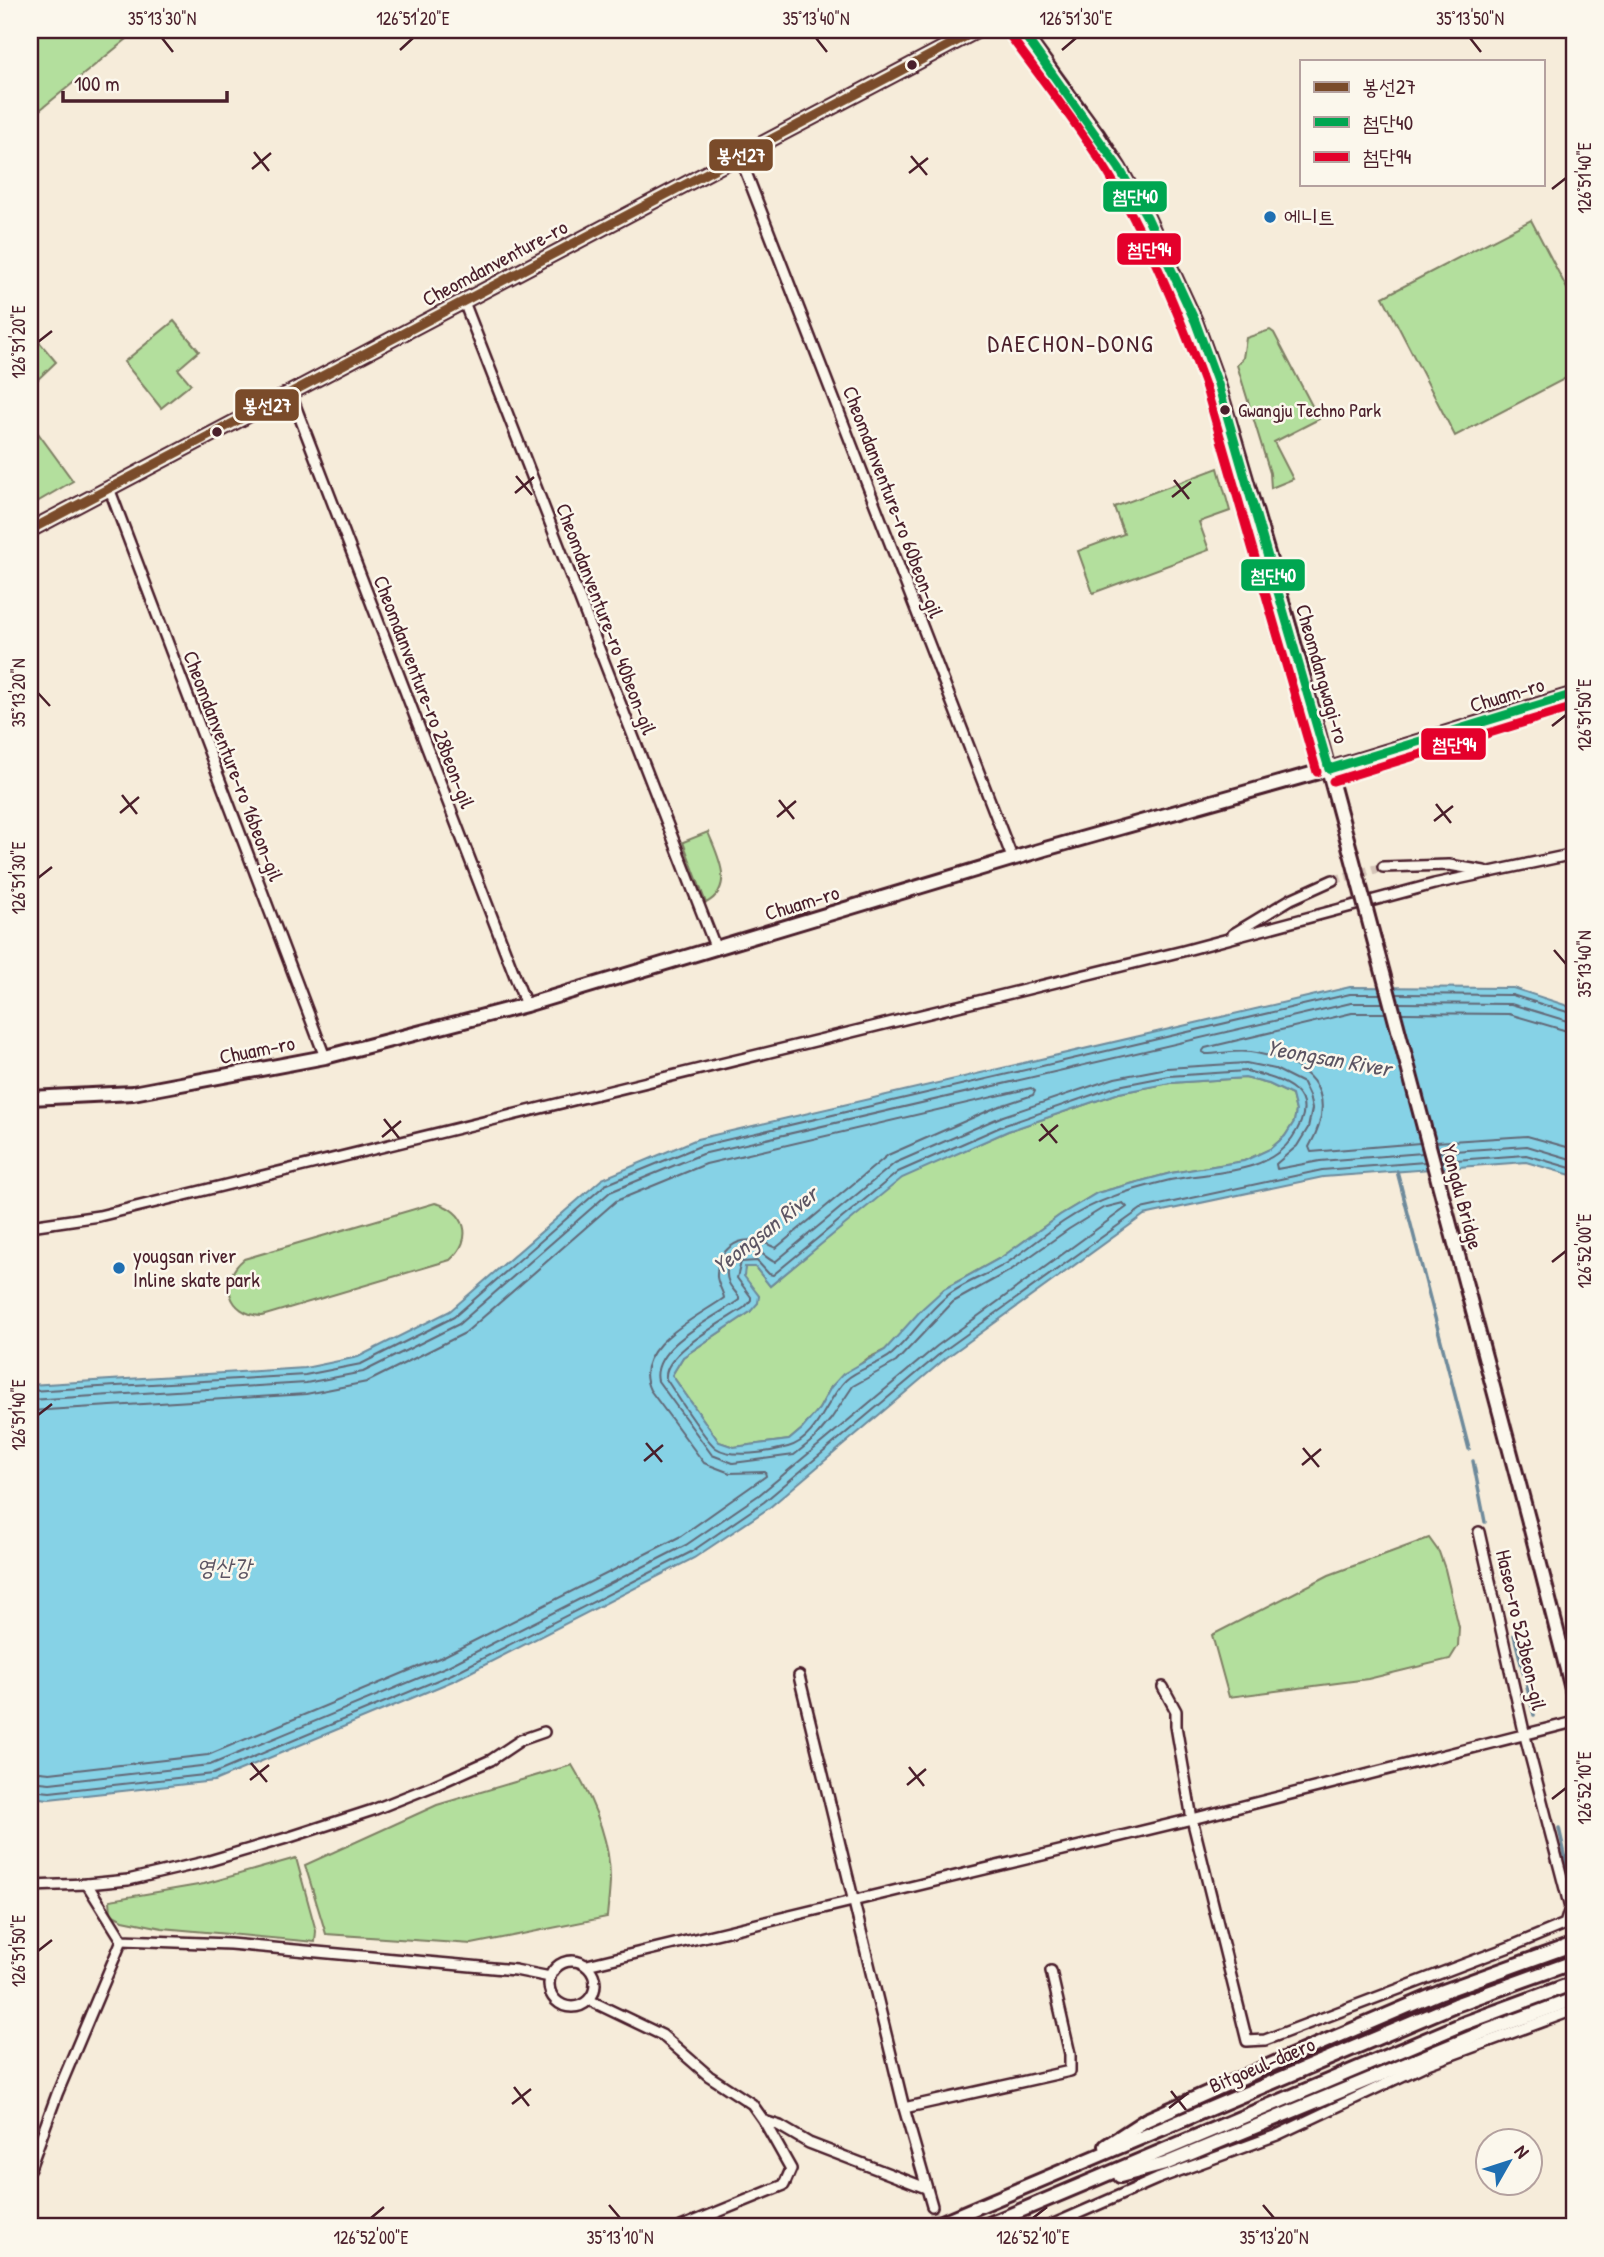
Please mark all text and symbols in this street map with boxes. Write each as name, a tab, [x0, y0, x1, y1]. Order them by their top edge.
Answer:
text: 35°13'30"N	[128, 6, 196, 31]
text: 126°51'20"E	[376, 6, 450, 31]
text: 35°13'40"N	[782, 6, 850, 31]
text: 126°51'30"E	[1040, 6, 1113, 31]
text: 35°13'50"N	[1436, 6, 1504, 31]
unlabelled marker	[905, 58, 919, 72]
scale bar	[63, 60, 228, 104]
legend	[1300, 60, 1544, 186]
text: 100 m	[74, 69, 120, 98]
text: 봉선27	[1362, 72, 1416, 101]
text: 첨단40	[1362, 108, 1413, 137]
line badge: 봉선27	[708, 138, 774, 172]
text: 봉선27	[717, 142, 765, 168]
text: 첨단94	[1362, 142, 1412, 171]
text: 126°51'40"E	[1572, 142, 1597, 214]
line badge: 첨단40	[1102, 180, 1168, 213]
text: 첨단40	[1112, 183, 1159, 209]
place label: 에니트	[1284, 202, 1335, 231]
marker: 에니트	[1262, 209, 1278, 225]
street label: Cheomdanventure-ro	[417, 212, 573, 313]
line badge: 첨단94	[1116, 232, 1182, 266]
text: 첨단94	[1127, 236, 1171, 262]
text: 126°51'20"E	[6, 305, 31, 379]
district label: DAECHON-DONG	[988, 327, 1154, 359]
street label: Cheomdanventure-ro 60beon-gil	[836, 382, 951, 622]
line badge: 봉선27	[234, 388, 300, 422]
text: 봉선27	[243, 392, 291, 418]
place label: Gwangju Techno Park	[1238, 397, 1381, 423]
marker: Gwangju Techno Park	[1218, 403, 1232, 417]
unlabelled marker	[210, 425, 224, 439]
street label: Cheomdanventure-ro 40beon-gil	[549, 499, 664, 739]
line badge: 첨단40	[1240, 558, 1306, 592]
text: 첨단40	[1250, 562, 1297, 588]
street label: Cheomdanventure-ro 28beon-gil	[367, 571, 483, 813]
street label: Cheomdangwagi-ro	[1289, 601, 1356, 747]
street label: Cheomdanventure-ro 16beon-gil	[176, 646, 291, 886]
text: 35°13'20"N	[6, 659, 31, 727]
street label: Chuam-ro	[1466, 670, 1548, 720]
text: 126°51'50"E	[1572, 679, 1597, 751]
line badge: 첨단94	[1420, 727, 1487, 761]
text: 첨단94	[1432, 731, 1476, 757]
text: 126°51'30"E	[6, 841, 31, 914]
street label: Chuam-ro	[761, 878, 843, 928]
text: 35°13'40"N	[1572, 930, 1597, 998]
street label: Chuam-ro	[217, 1028, 297, 1071]
water label: Yeongsan River	[1264, 1031, 1397, 1085]
street label: Yongdu Bridge	[1435, 1141, 1490, 1252]
water label: Yeongsan River	[706, 1177, 827, 1281]
text: 126°52'00"E	[1572, 1214, 1597, 1288]
place label: yougsan river Inline skate park	[133, 1241, 260, 1294]
marker: yougsan river Inline skate park	[111, 1260, 127, 1276]
text: 126°51'40"E	[6, 1379, 31, 1451]
street label: Haseo-ro 523beon-gil	[1489, 1547, 1554, 1713]
water label: 영산강	[196, 1551, 254, 1582]
text: 126°52'10"E	[1572, 1751, 1597, 1825]
text: 126°51'50"E	[6, 1915, 31, 1987]
street label: Bitgoeul-daero	[1204, 2029, 1319, 2100]
north arrow	[1474, 2128, 1544, 2198]
text: N	[1509, 2139, 1535, 2163]
text: 126°52'00"E	[334, 2225, 408, 2250]
text: 35°13'10"N	[586, 2225, 654, 2250]
text: 126°52'10"E	[996, 2225, 1070, 2250]
text: 35°13'20"N	[1240, 2225, 1308, 2250]

